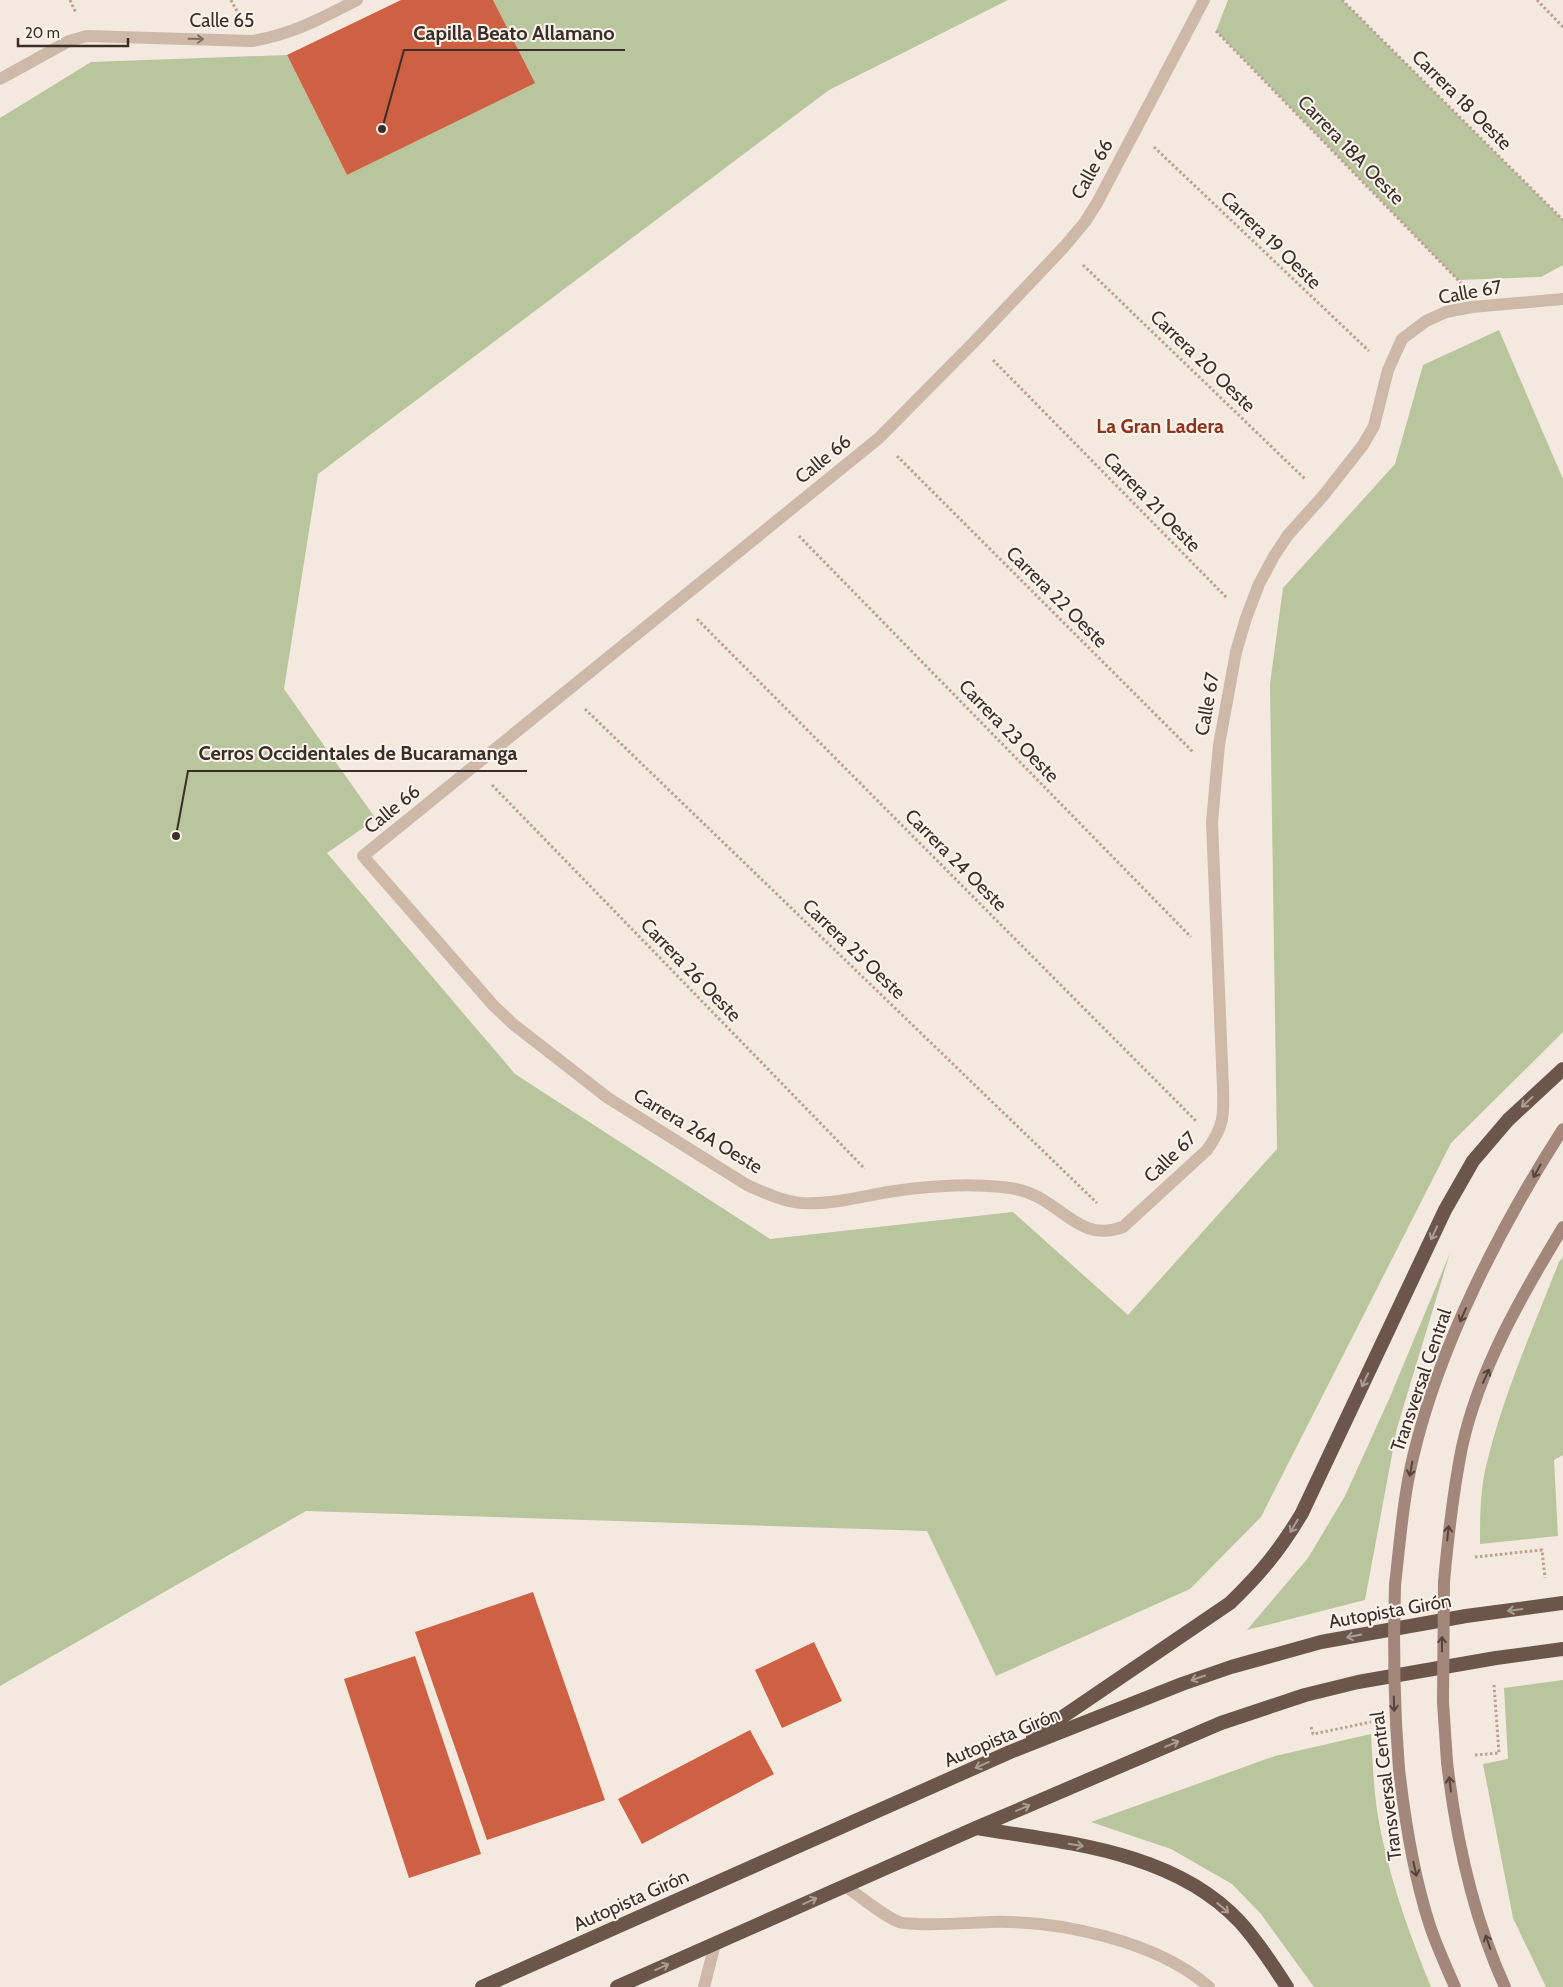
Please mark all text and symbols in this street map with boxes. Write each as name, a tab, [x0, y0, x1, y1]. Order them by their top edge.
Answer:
street label: Calle 65	[190, 9, 254, 32]
scale bar	[18, 15, 128, 47]
callout: Capilla Beato Allamano	[404, 15, 625, 50]
text: Capilla Beato Allamano	[413, 21, 615, 45]
text: 20 m	[25, 24, 60, 42]
one-way arrow	[188, 34, 204, 44]
street label: Carrera 18 Oeste	[1407, 45, 1517, 155]
street label: Carrera 18A Oeste	[1293, 90, 1409, 210]
street label: Calle 66	[1066, 135, 1118, 203]
street label: Carrera 19 Oeste	[1216, 186, 1326, 294]
street label: Calle 67	[1437, 275, 1504, 309]
street label: Carrera 20 Oeste	[1146, 305, 1261, 417]
district label: La Gran Ladera	[1096, 414, 1224, 438]
street label: Calle 66	[790, 430, 856, 488]
street label: Carrera 21 Oeste	[1099, 447, 1206, 557]
street label: Carrera 22 Oeste	[1002, 542, 1113, 653]
street label: Calle 67	[1190, 670, 1224, 737]
street label: Carrera 23 Oeste	[954, 675, 1064, 787]
callout: Cerros Occidentales de Bucaramanga	[188, 736, 527, 771]
text: Cerros Occidentales de Bucaramanga	[198, 741, 518, 765]
street label: Calle 66	[359, 780, 425, 838]
street label: Carrera 24 Oeste	[900, 804, 1012, 916]
street label: Carrera 25 Oeste	[798, 894, 910, 1004]
street label: Carrera 26 Oeste	[636, 914, 746, 1027]
street label: Carrera 26A Oeste	[629, 1083, 767, 1179]
one-way arrow	[1521, 1096, 1533, 1108]
street label: Calle 67	[1139, 1126, 1201, 1187]
one-way arrow	[1532, 1163, 1542, 1178]
one-way arrow	[1429, 1226, 1439, 1241]
street label: Transversal Central	[1386, 1305, 1456, 1455]
one-way arrow	[1457, 1307, 1467, 1322]
one-way arrow	[1481, 1369, 1491, 1384]
one-way arrow	[1359, 1372, 1369, 1387]
one-way arrow	[1405, 1460, 1415, 1476]
one-way arrow	[1288, 1519, 1298, 1533]
one-way arrow	[1444, 1526, 1453, 1542]
street label: Autopista Girón	[1327, 1589, 1453, 1633]
one-way arrow	[1507, 1605, 1523, 1615]
one-way arrow	[1347, 1631, 1363, 1641]
one-way arrow	[1437, 1636, 1447, 1652]
one-way arrow	[1190, 1674, 1206, 1683]
one-way arrow	[1390, 1695, 1399, 1711]
street label: Autopista Girón	[940, 1702, 1064, 1772]
street label: Transversal Central	[1365, 1710, 1407, 1862]
one-way arrow	[1164, 1738, 1179, 1748]
one-way arrow	[975, 1760, 990, 1770]
one-way arrow	[1445, 1776, 1455, 1792]
one-way arrow	[1015, 1802, 1030, 1812]
one-way arrow	[1067, 1840, 1083, 1850]
one-way arrow	[1411, 1860, 1420, 1876]
street label: Autopista Girón	[570, 1864, 692, 1936]
one-way arrow	[802, 1896, 817, 1906]
one-way arrow	[1217, 1902, 1230, 1913]
one-way arrow	[1483, 1934, 1492, 1950]
one-way arrow	[654, 1962, 669, 1972]

